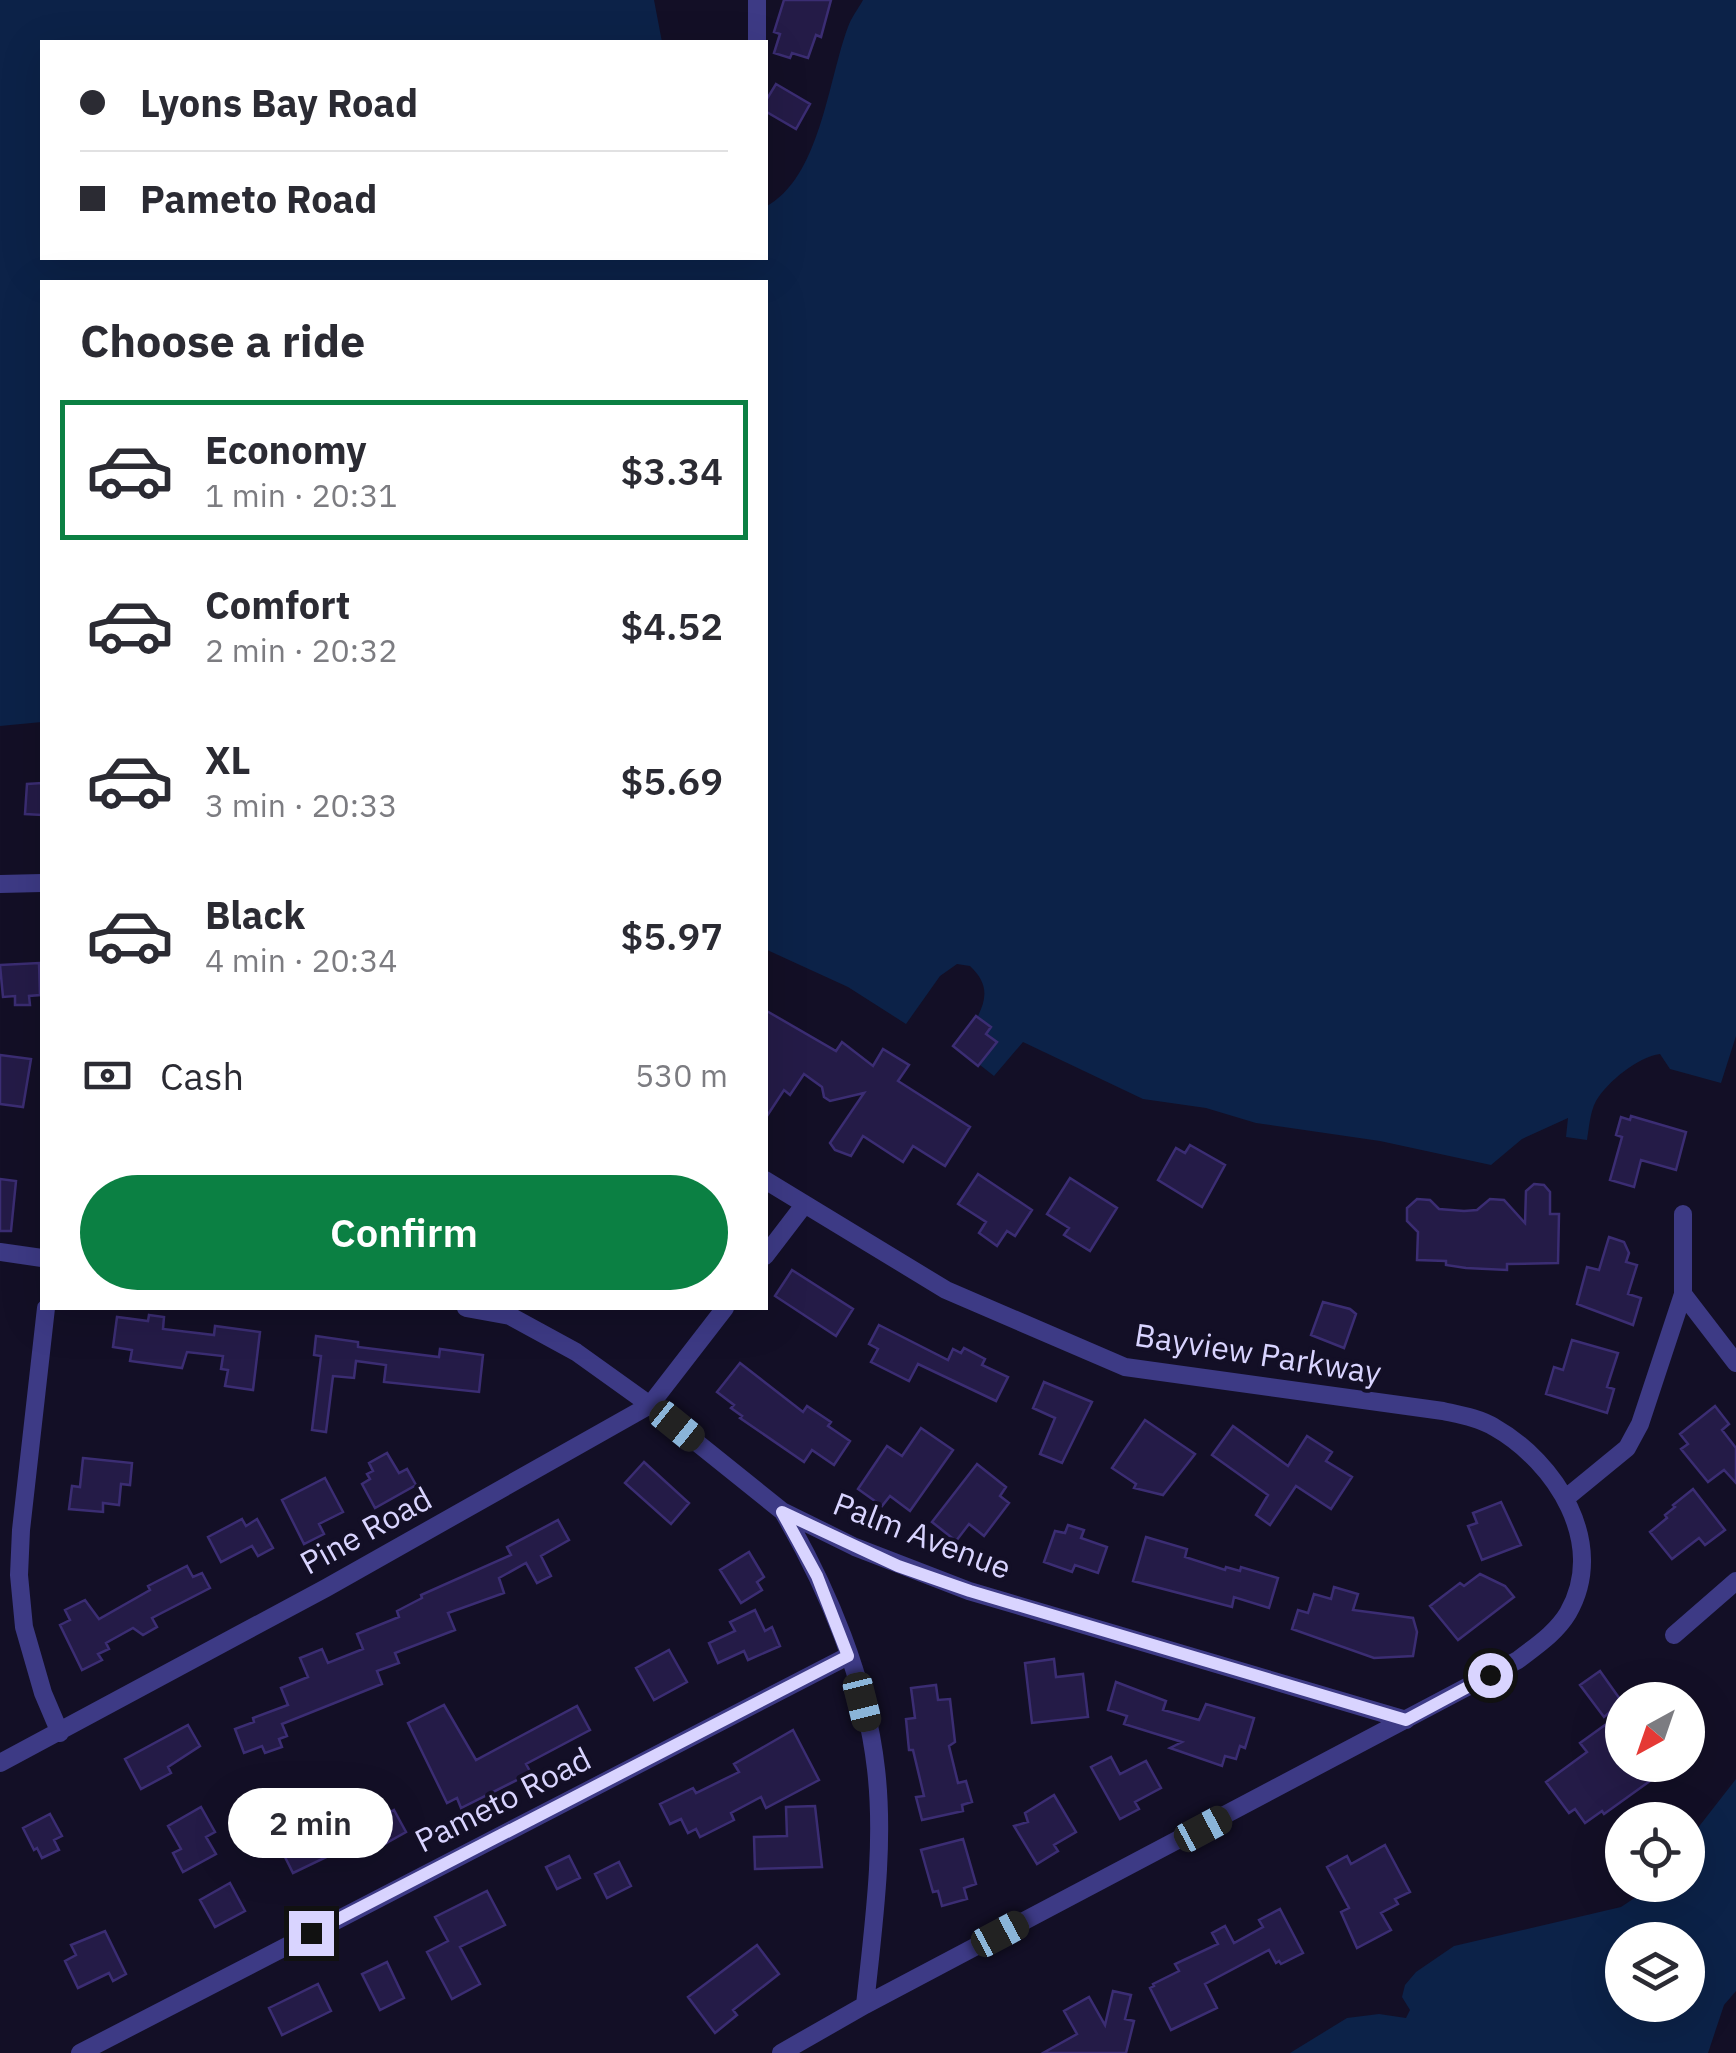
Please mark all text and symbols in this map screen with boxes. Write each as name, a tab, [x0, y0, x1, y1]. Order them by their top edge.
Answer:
text: Lyons Bay Road	[140, 78, 418, 127]
text: Pameto Road	[140, 174, 377, 223]
text: Choose a ride	[80, 311, 365, 369]
icon: car	[85, 425, 175, 515]
text: Economy	[205, 425, 367, 474]
text: $3.34	[620, 446, 723, 495]
text: 1 min · 20:31	[205, 474, 398, 516]
icon: car	[85, 580, 175, 670]
text: Comfort	[205, 580, 350, 629]
text: $4.52	[620, 601, 723, 650]
text: 2 min · 20:32	[205, 629, 398, 671]
icon: car	[85, 735, 175, 825]
text: XL	[205, 735, 251, 784]
text: $5.69	[620, 756, 723, 805]
text: 3 min · 20:33	[205, 784, 398, 826]
icon: car	[85, 890, 175, 980]
text: Black	[205, 890, 305, 939]
text: $5.97	[620, 911, 723, 960]
text: 4 min · 20:34	[205, 939, 398, 981]
icon: cash	[80, 1048, 135, 1103]
text: Cash	[160, 1051, 244, 1100]
text: 530 m	[635, 1054, 728, 1096]
button: Confirm	[80, 1175, 728, 1290]
street label: Bayview Parkway	[1132, 1313, 1384, 1393]
car	[644, 1395, 710, 1457]
street label: Pine Road	[292, 1477, 439, 1583]
street label: Palm Avenue	[827, 1482, 1017, 1588]
route start	[1468, 1653, 1513, 1698]
car	[840, 1669, 884, 1735]
north arrow	[1605, 1682, 1705, 1782]
map controls	[1605, 1682, 1705, 2022]
street label: Pameto Road	[408, 1737, 598, 1861]
callout: 2 min	[228, 1788, 394, 1858]
text: 2 min	[269, 1802, 352, 1844]
car	[1169, 1802, 1237, 1856]
button: locate	[1605, 1802, 1705, 1902]
car	[966, 1907, 1034, 1961]
route end	[289, 1911, 334, 1956]
button: layers	[1605, 1922, 1705, 2022]

